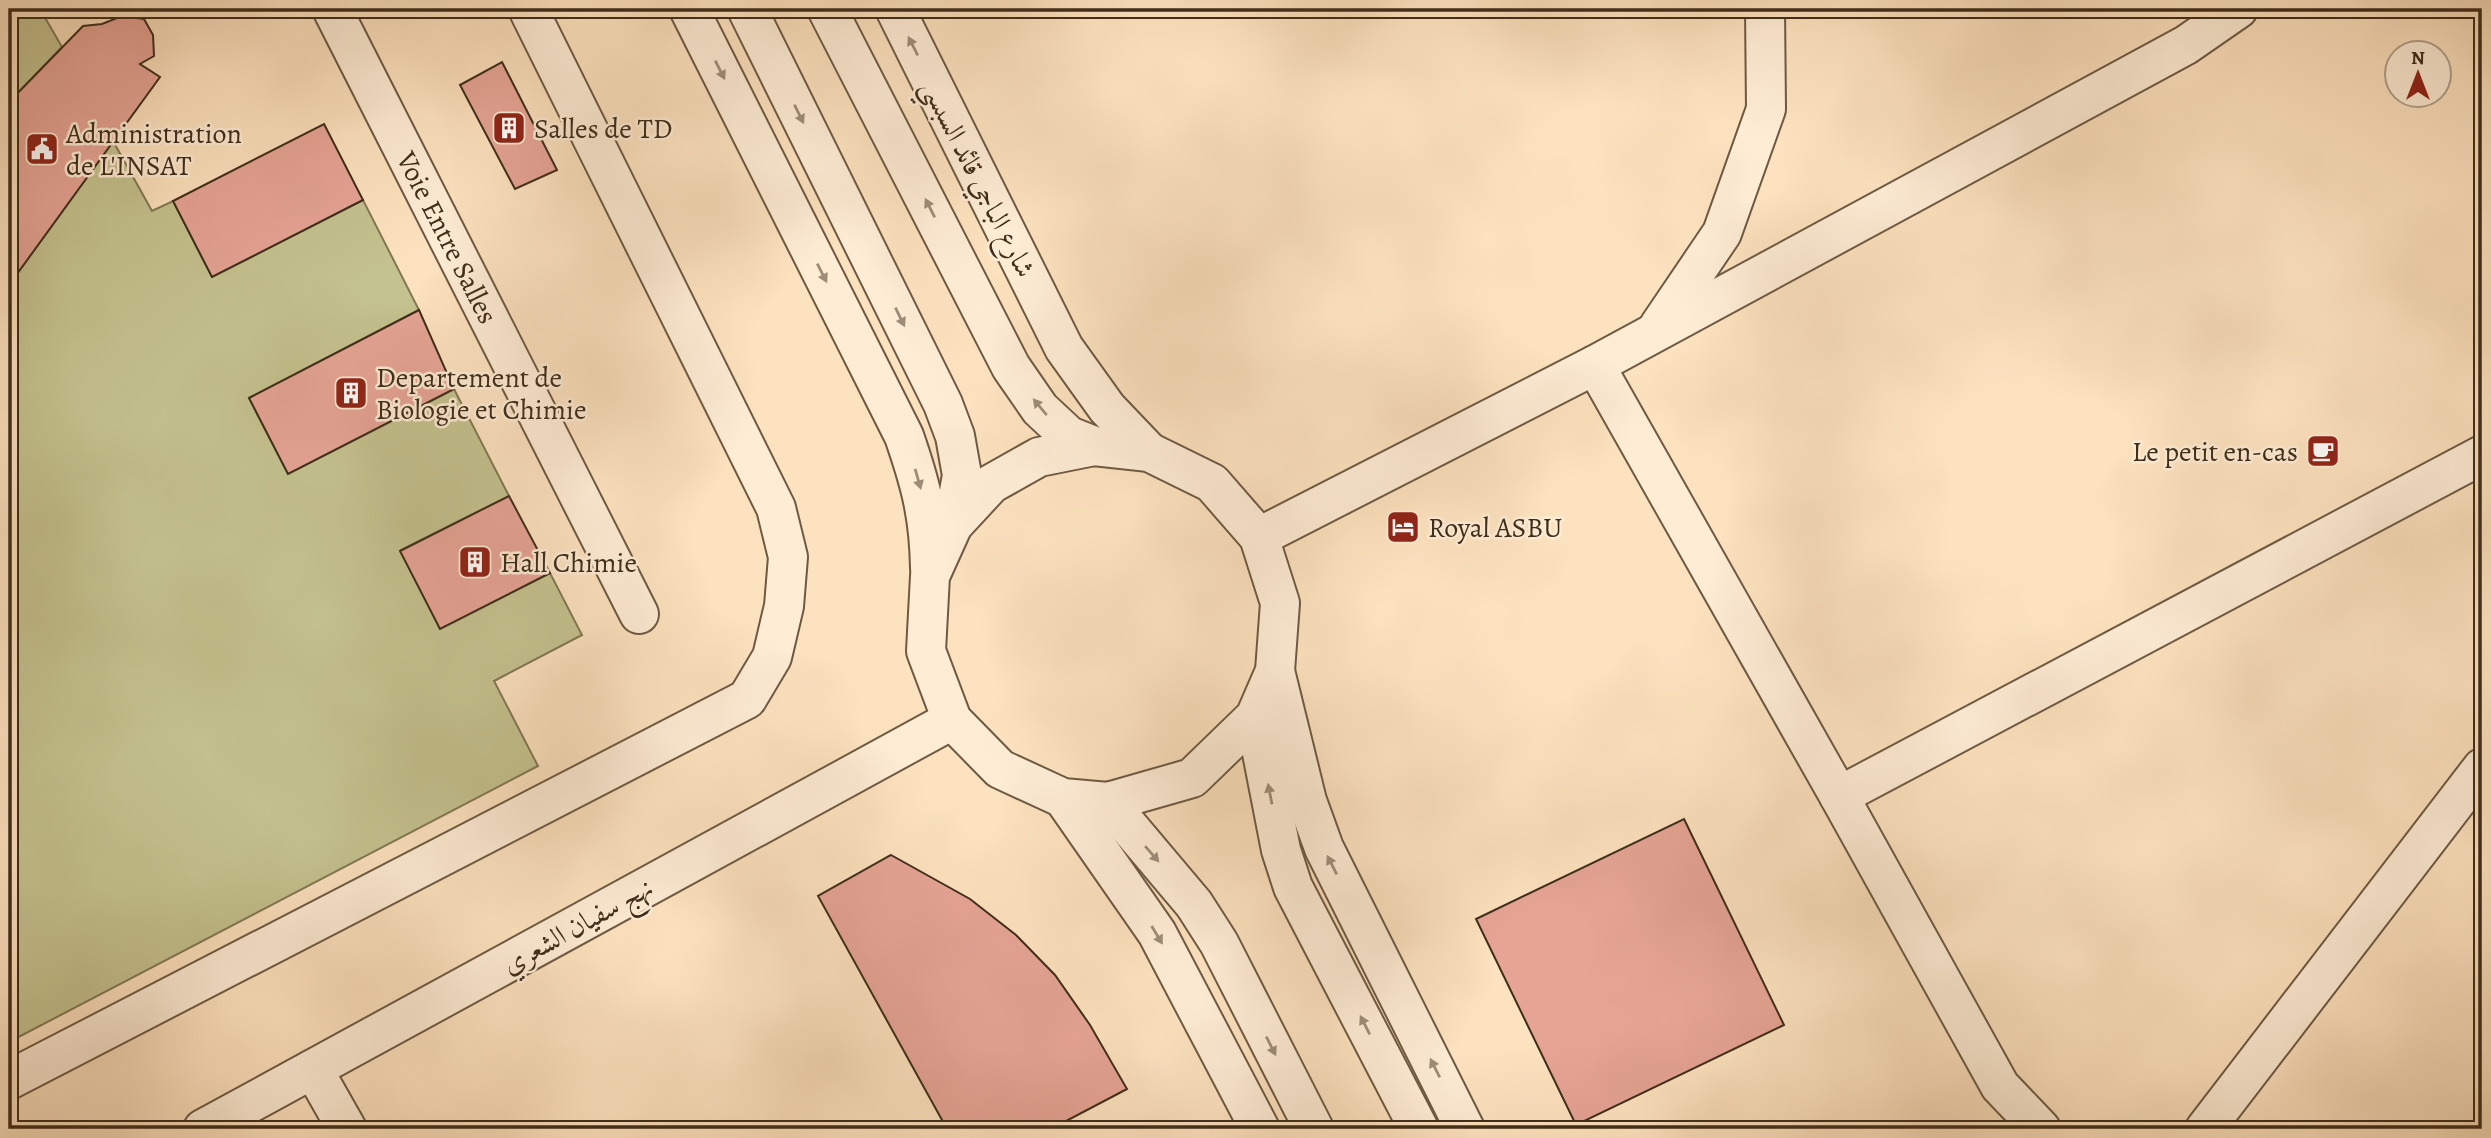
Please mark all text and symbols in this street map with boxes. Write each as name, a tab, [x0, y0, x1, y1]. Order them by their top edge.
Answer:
one-way arrow	[908, 36, 919, 56]
north arrow	[2382, 38, 2452, 108]
text: N	[2411, 45, 2425, 71]
one-way arrow	[714, 60, 725, 80]
street label: شارع الباجي قائد السبسي	[906, 73, 1044, 287]
one-way arrow	[793, 104, 804, 124]
building icon: Salles de TD	[490, 109, 528, 147]
place label: Salles de TD	[534, 110, 672, 148]
place label: Administration de L'INSAT	[65, 115, 242, 185]
public building icon: Administration de L'INSAT	[23, 130, 61, 168]
street label: Voie Entre Salles	[387, 144, 507, 330]
one-way arrow	[924, 198, 936, 218]
one-way arrow	[817, 263, 828, 283]
one-way arrow	[895, 307, 906, 327]
place label: Departement de Biologie et Chimie	[376, 359, 587, 429]
building icon: Departement de Biologie et Chimie	[332, 374, 370, 412]
one-way arrow	[1033, 398, 1048, 415]
cafe icon: Le petit en-cas	[2304, 432, 2342, 470]
place label: Le petit en-cas	[2132, 433, 2298, 471]
one-way arrow	[914, 468, 924, 489]
hotel icon: Royal ASBU	[1384, 508, 1422, 546]
place label: Royal ASBU	[1428, 509, 1562, 547]
building icon: Hall Chimie	[456, 543, 494, 581]
place label: Hall Chimie	[500, 544, 637, 582]
one-way arrow	[1264, 783, 1275, 805]
one-way arrow	[1144, 845, 1159, 862]
one-way arrow	[1327, 855, 1338, 875]
street label: نهج سفيان الشعري	[495, 869, 662, 988]
one-way arrow	[1151, 925, 1164, 944]
one-way arrow	[1360, 1015, 1371, 1035]
one-way arrow	[1265, 1037, 1277, 1057]
one-way arrow	[1429, 1058, 1440, 1078]

